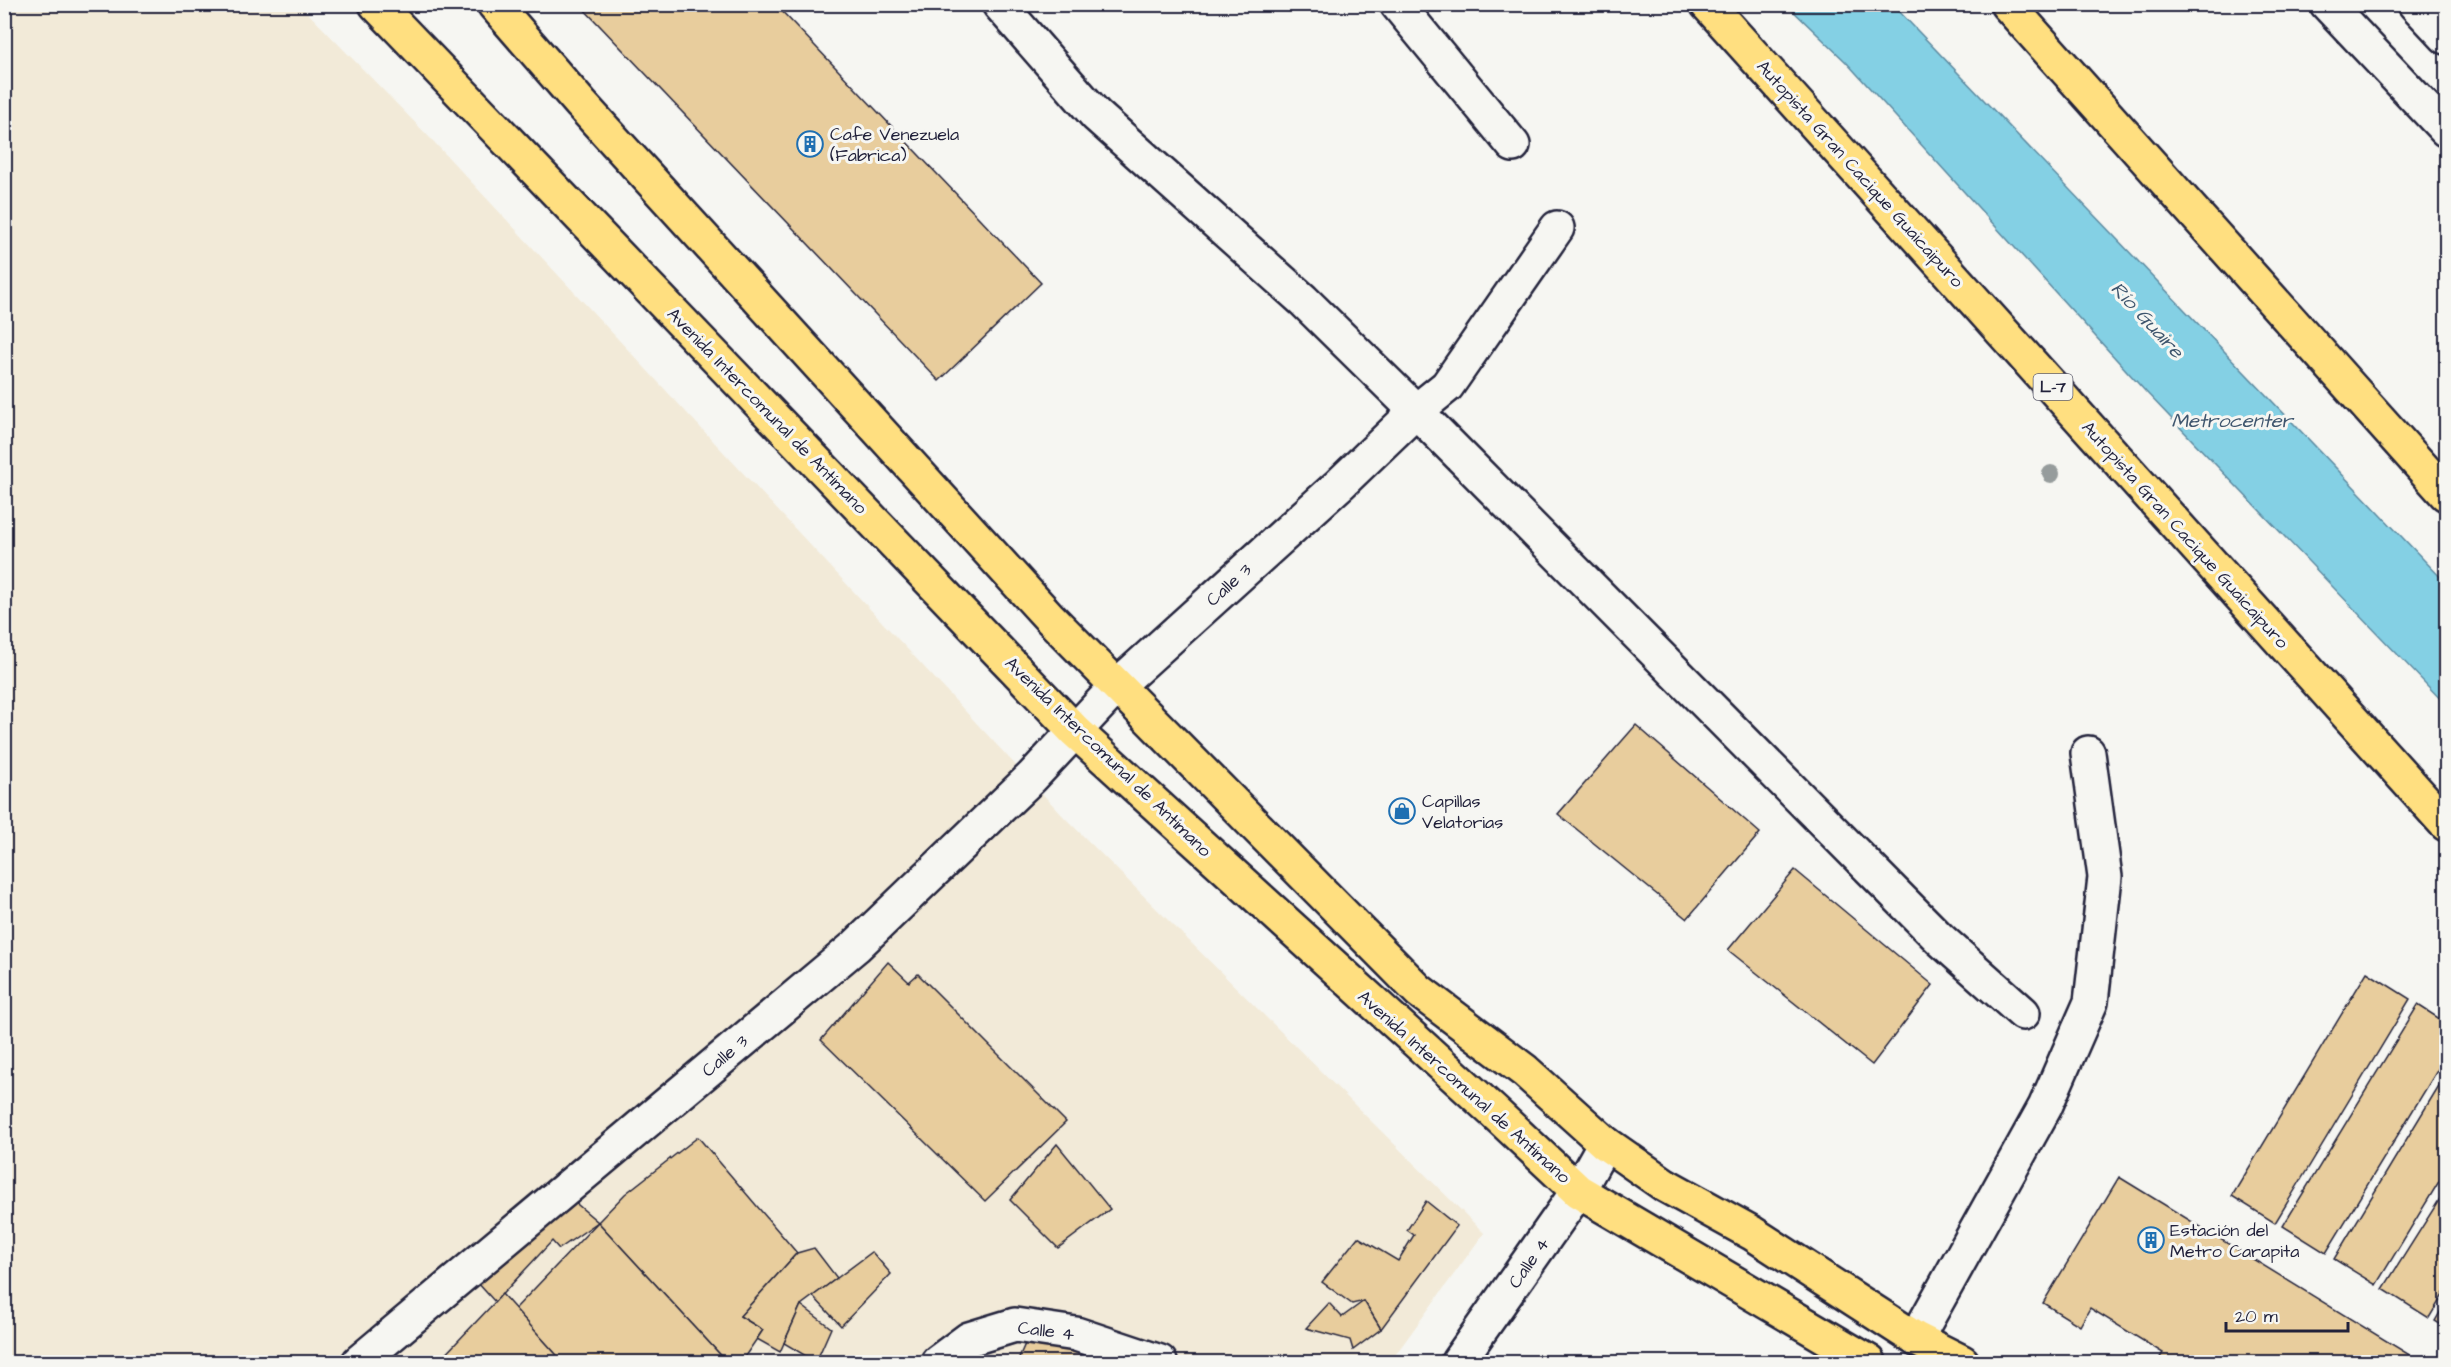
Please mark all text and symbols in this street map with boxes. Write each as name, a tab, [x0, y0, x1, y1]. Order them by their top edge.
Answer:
street label: Autopista Gran Cacique Guaicaipuro	[1751, 55, 1969, 293]
place label: Cafe Venezuela (Fabrica)	[830, 122, 959, 168]
building icon: Cafe Venezuela (Fabrica)	[795, 129, 825, 159]
water label: Río Guaire	[2104, 275, 2191, 365]
street label: Avenida Intercomunal de Antímano	[661, 302, 873, 520]
road number: L-7	[2034, 374, 2072, 400]
water label: Metrocenter	[2171, 407, 2295, 435]
street label: Autopista Gran Cacique Guaicaipuro	[2076, 416, 2294, 654]
street label: Calle 3	[1201, 558, 1257, 612]
street label: Avenida Intercomunal de Antímano	[999, 651, 1217, 863]
place label: Capillas Velatorias	[1422, 789, 1503, 835]
shop icon: Capillas Velatorias	[1387, 796, 1417, 826]
street label: Avenida Intercomunal de Antímano	[1352, 985, 1576, 1189]
street label: Calle 3	[696, 1029, 754, 1083]
place label: Estación del Metro Carapita	[2170, 1218, 2299, 1264]
building icon: Estación del Metro Carapita	[2136, 1225, 2166, 1255]
street label: Calle 4	[1502, 1233, 1556, 1293]
scale bar	[2226, 1295, 2348, 1333]
text: 20 m	[2235, 1304, 2278, 1329]
street label: Calle 4	[1016, 1315, 1076, 1347]

